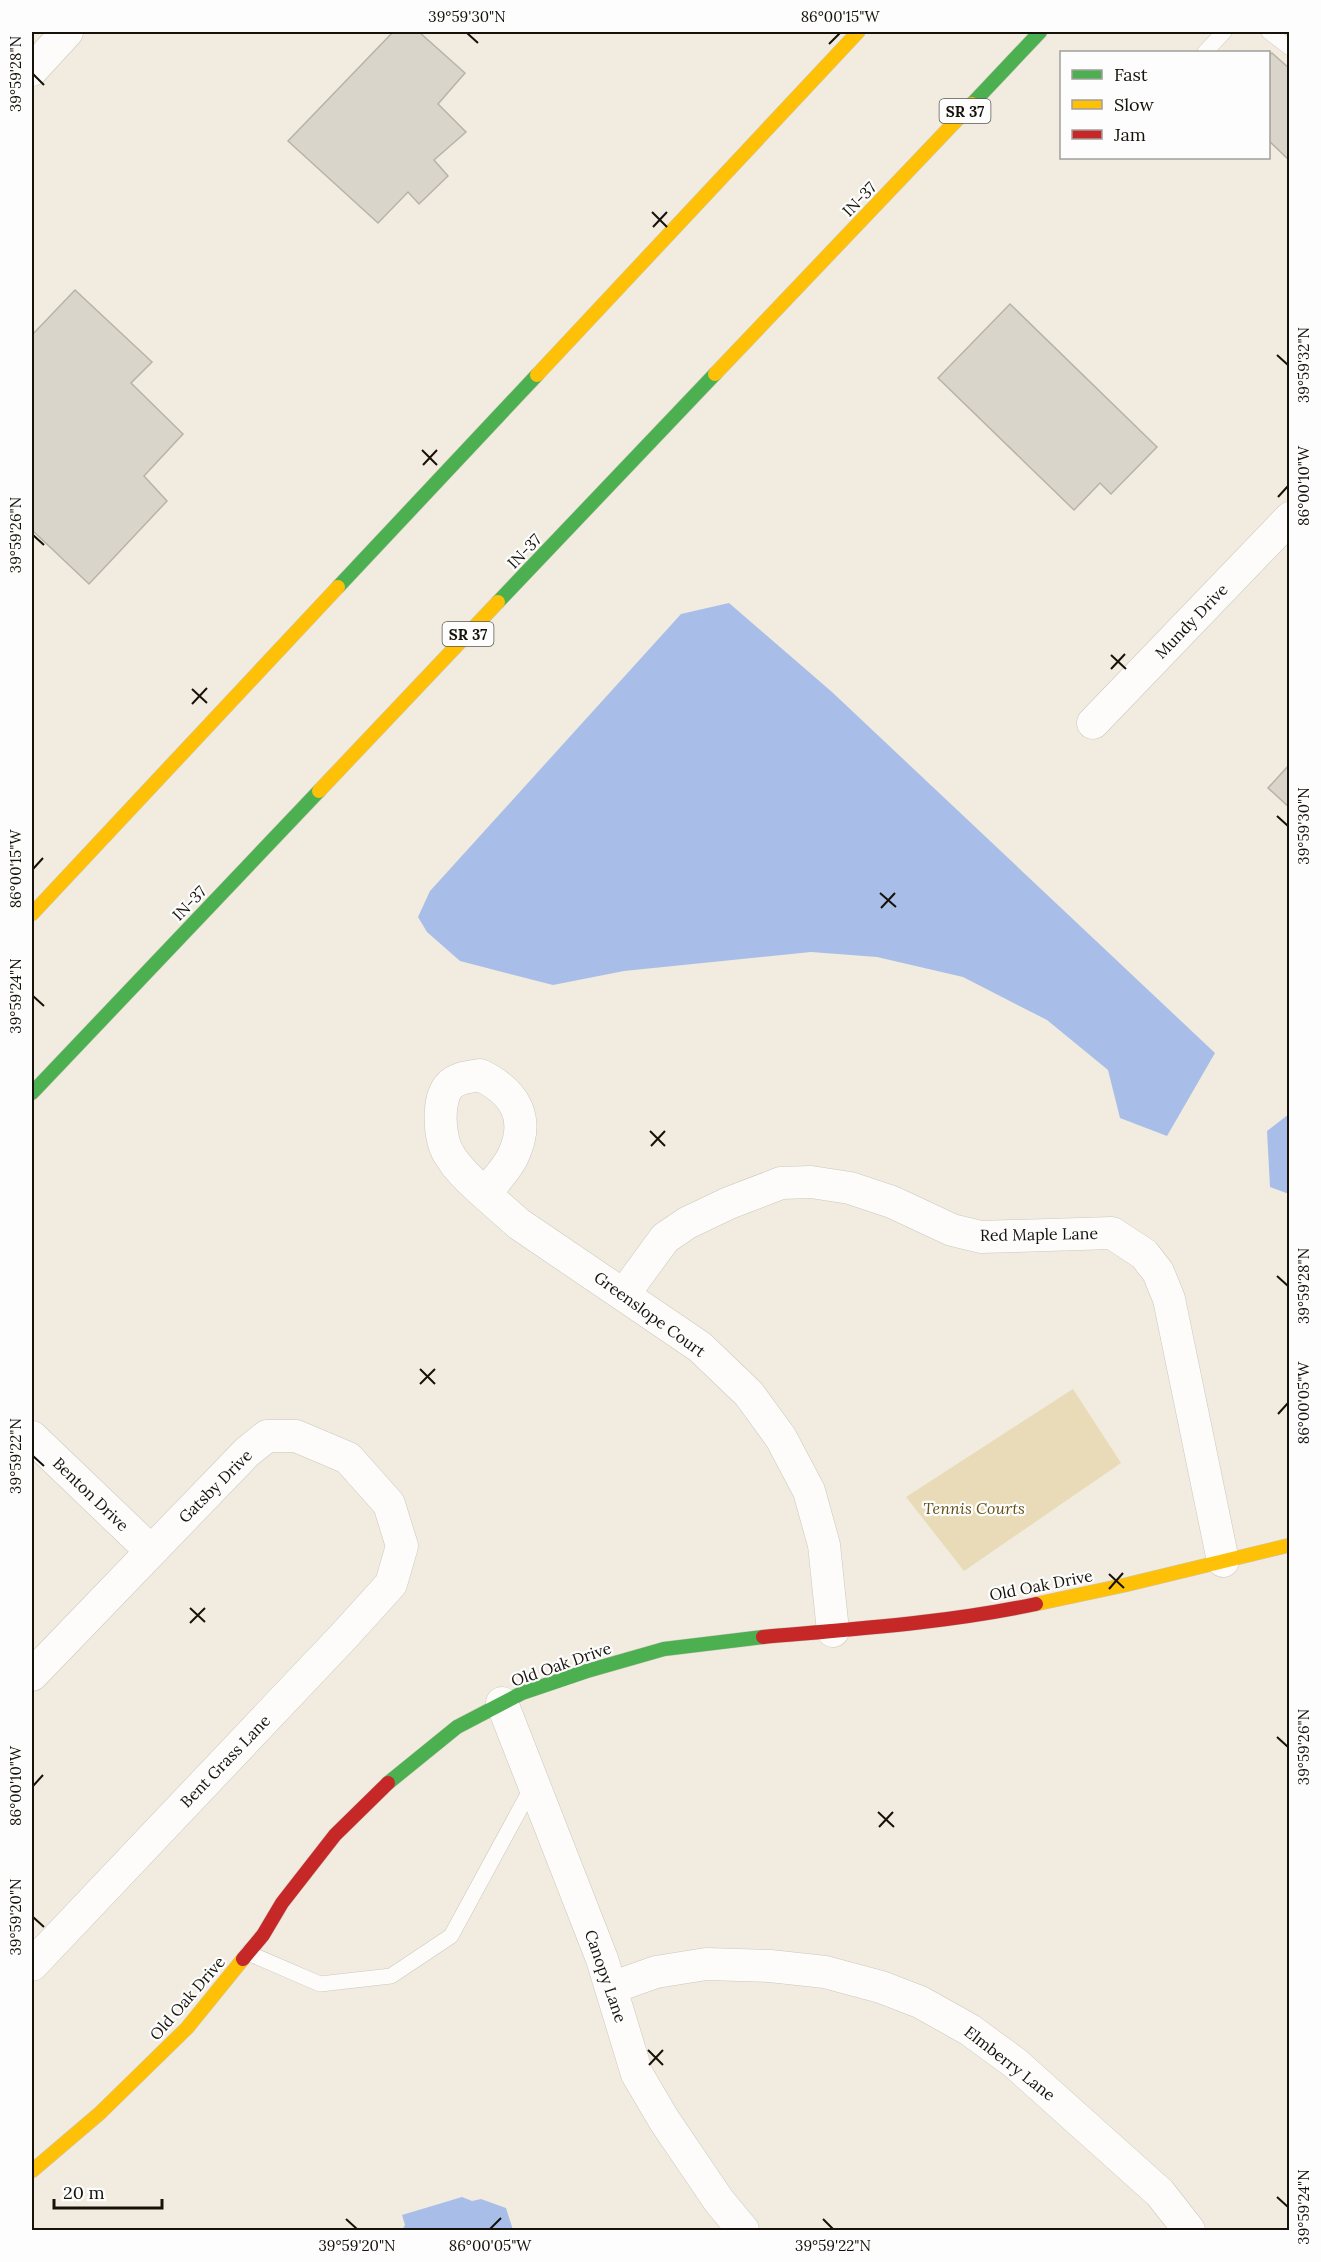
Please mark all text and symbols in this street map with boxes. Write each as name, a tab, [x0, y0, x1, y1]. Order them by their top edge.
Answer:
text: 39°59'30"N	[428, 7, 506, 26]
text: 86°00'15"W	[801, 7, 880, 26]
text: 39°59'28"N	[6, 36, 25, 112]
legend	[1060, 51, 1270, 159]
text: Fast	[1114, 63, 1148, 86]
text: Slow	[1114, 93, 1154, 116]
road number: SR 37	[940, 99, 990, 123]
text: Jam	[1113, 123, 1146, 146]
street label: IN-37	[838, 177, 881, 221]
text: 39°59'32"N	[1294, 327, 1313, 403]
text: 86°00'10"W	[1294, 445, 1313, 526]
text: 39°59'26"N	[6, 497, 25, 573]
street label: IN-37	[503, 529, 546, 573]
street label: Mundy Drive	[1150, 579, 1232, 663]
road number: SR 37	[442, 622, 494, 646]
text: 39°59'30"N	[1294, 787, 1313, 865]
text: 86°00'15"W	[6, 829, 25, 908]
street label: IN-37	[168, 881, 211, 925]
text: 39°59'24"N	[6, 958, 25, 1034]
street label: Red Maple Lane	[980, 1223, 1099, 1245]
text: 39°59'28"N	[1294, 1248, 1313, 1324]
street label: Greenslope Court	[590, 1267, 710, 1362]
text: 86°00'05"W	[1294, 1361, 1313, 1444]
text: 39°59'22"N	[6, 1418, 25, 1494]
street label: Gatsby Drive	[174, 1445, 256, 1527]
street label: Benton Drive	[49, 1453, 133, 1535]
park label: Tennis Courts	[923, 1498, 1025, 1518]
street label: Old Oak Drive	[988, 1565, 1095, 1605]
street label: Old Oak Drive	[508, 1637, 614, 1690]
text: 39°59'26"N	[1294, 1709, 1313, 1785]
street label: Bent Grass Lane	[176, 1710, 274, 1812]
text: 86°00'10"W	[6, 1745, 25, 1826]
text: 39°59'20"N	[6, 1878, 25, 1956]
street label: Canopy Lane	[581, 1927, 631, 2025]
street label: Old Oak Drive	[145, 1952, 229, 2044]
street label: Elmberry Lane	[961, 2021, 1060, 2105]
text: 39°59'24"N	[1294, 2169, 1313, 2245]
scale bar	[54, 2172, 162, 2210]
text: 20 m	[63, 2181, 105, 2204]
text: 39°59'20"N	[318, 2236, 396, 2255]
text: 86°00'05"W	[449, 2236, 532, 2255]
text: 39°59'22"N	[795, 2236, 871, 2255]

